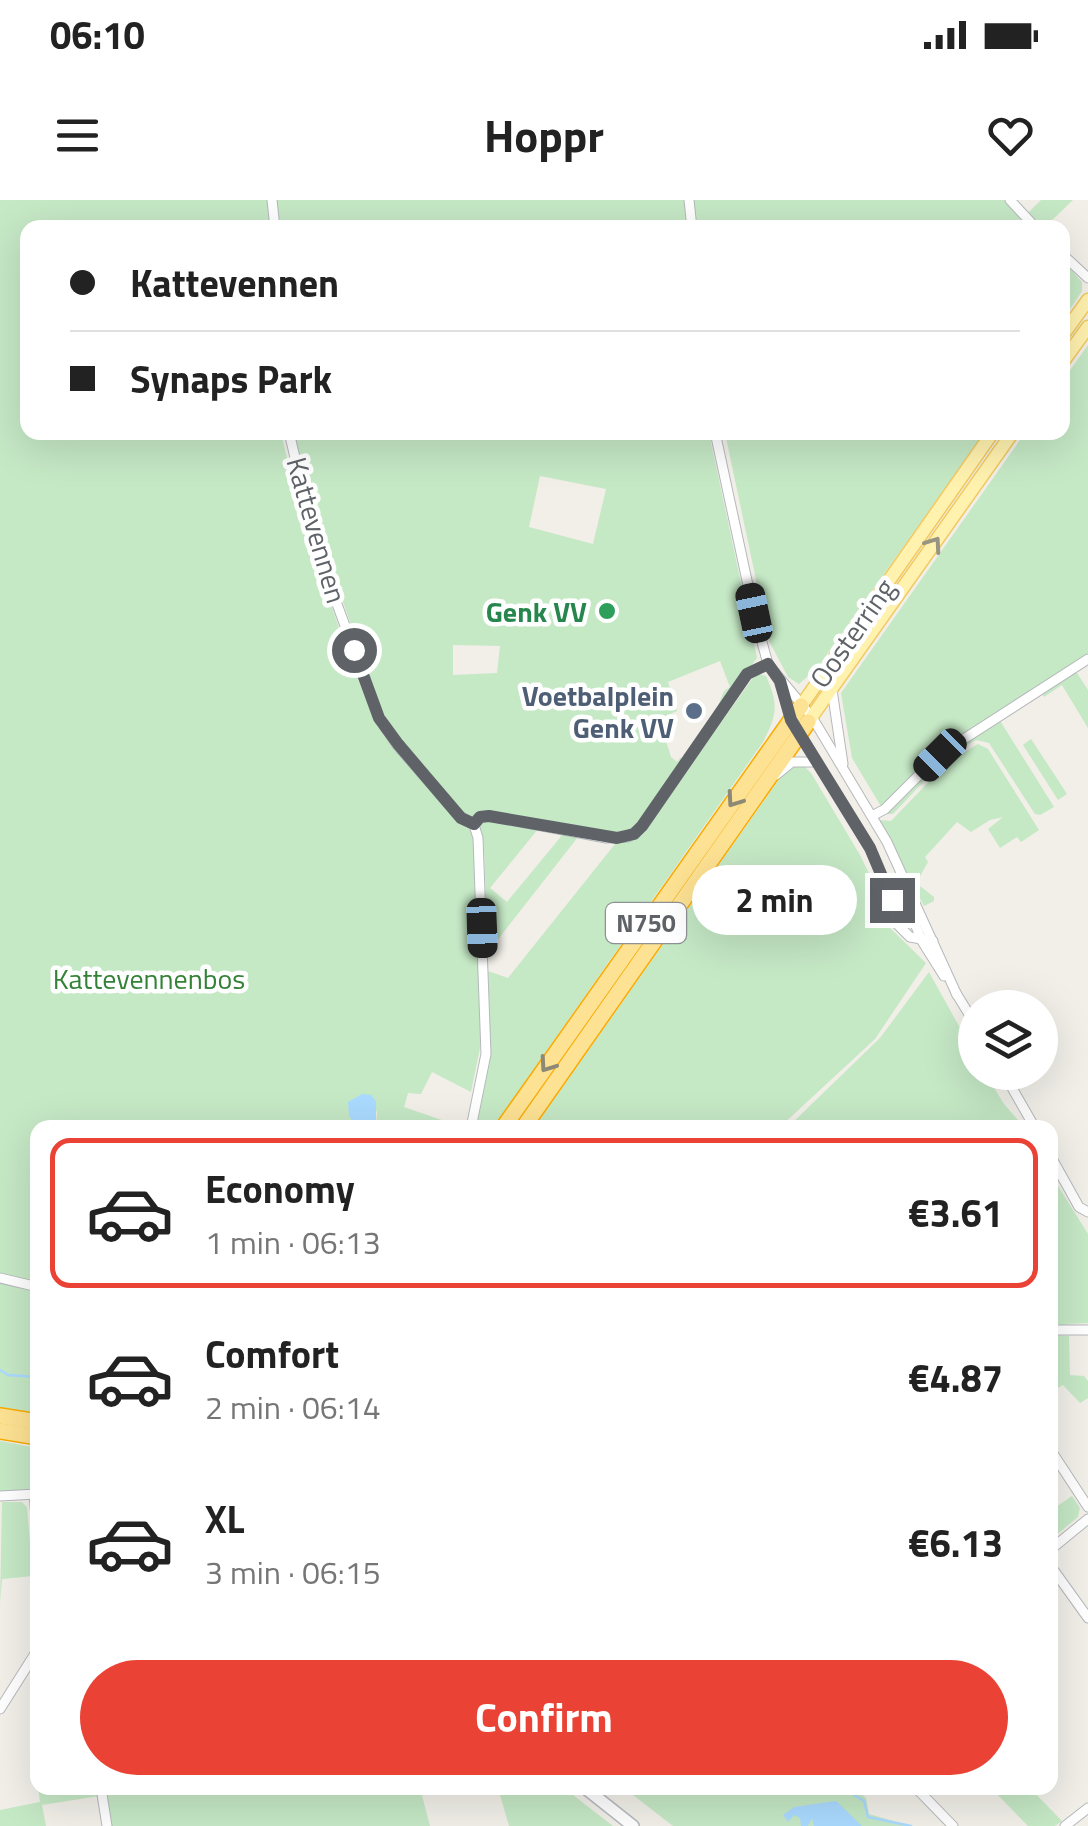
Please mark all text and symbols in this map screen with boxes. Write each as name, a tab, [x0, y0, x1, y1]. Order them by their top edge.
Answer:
text: 06:10	[50, 6, 145, 64]
text: Hoppr	[484, 101, 604, 169]
icon: menu	[50, 108, 105, 163]
icon: heart	[983, 108, 1038, 163]
text: Kattevennen	[130, 254, 339, 312]
text: Synaps Park	[130, 350, 332, 408]
street label: Kattevennen	[276, 452, 358, 608]
one-way arrow	[922, 537, 940, 555]
street label: Oosterring	[798, 569, 906, 697]
car	[733, 581, 775, 645]
place label: Genk VV	[486, 590, 587, 633]
marker: Genk VV	[596, 600, 618, 622]
route start	[332, 628, 377, 673]
place label: Voetbalplein Genk VV	[522, 674, 674, 749]
marker: Voetbalplein Genk VV	[683, 700, 705, 722]
car	[908, 723, 972, 787]
one-way arrow	[729, 789, 746, 807]
callout: 2 min	[692, 865, 857, 935]
text: 2 min	[736, 876, 813, 924]
route end	[870, 878, 915, 923]
car	[466, 897, 498, 959]
road number: N750	[606, 903, 686, 943]
park label: Kattevennenbos	[53, 957, 245, 1000]
map controls	[958, 990, 1058, 1090]
button: layers	[958, 990, 1058, 1090]
one-way arrow	[541, 1054, 559, 1072]
text: Economy	[205, 1160, 355, 1218]
icon: car	[85, 1168, 175, 1258]
text: €3.61	[908, 1184, 1003, 1242]
text: 1 min · 06:13	[205, 1218, 381, 1266]
text: Comfort	[205, 1325, 339, 1383]
icon: car	[85, 1333, 175, 1423]
text: €4.87	[908, 1349, 1003, 1407]
text: 2 min · 06:14	[205, 1383, 381, 1431]
text: XL	[205, 1490, 245, 1548]
icon: car	[85, 1498, 175, 1588]
text: €6.13	[908, 1514, 1003, 1572]
text: 3 min · 06:15	[205, 1548, 381, 1596]
button: Confirm	[80, 1660, 1008, 1775]

